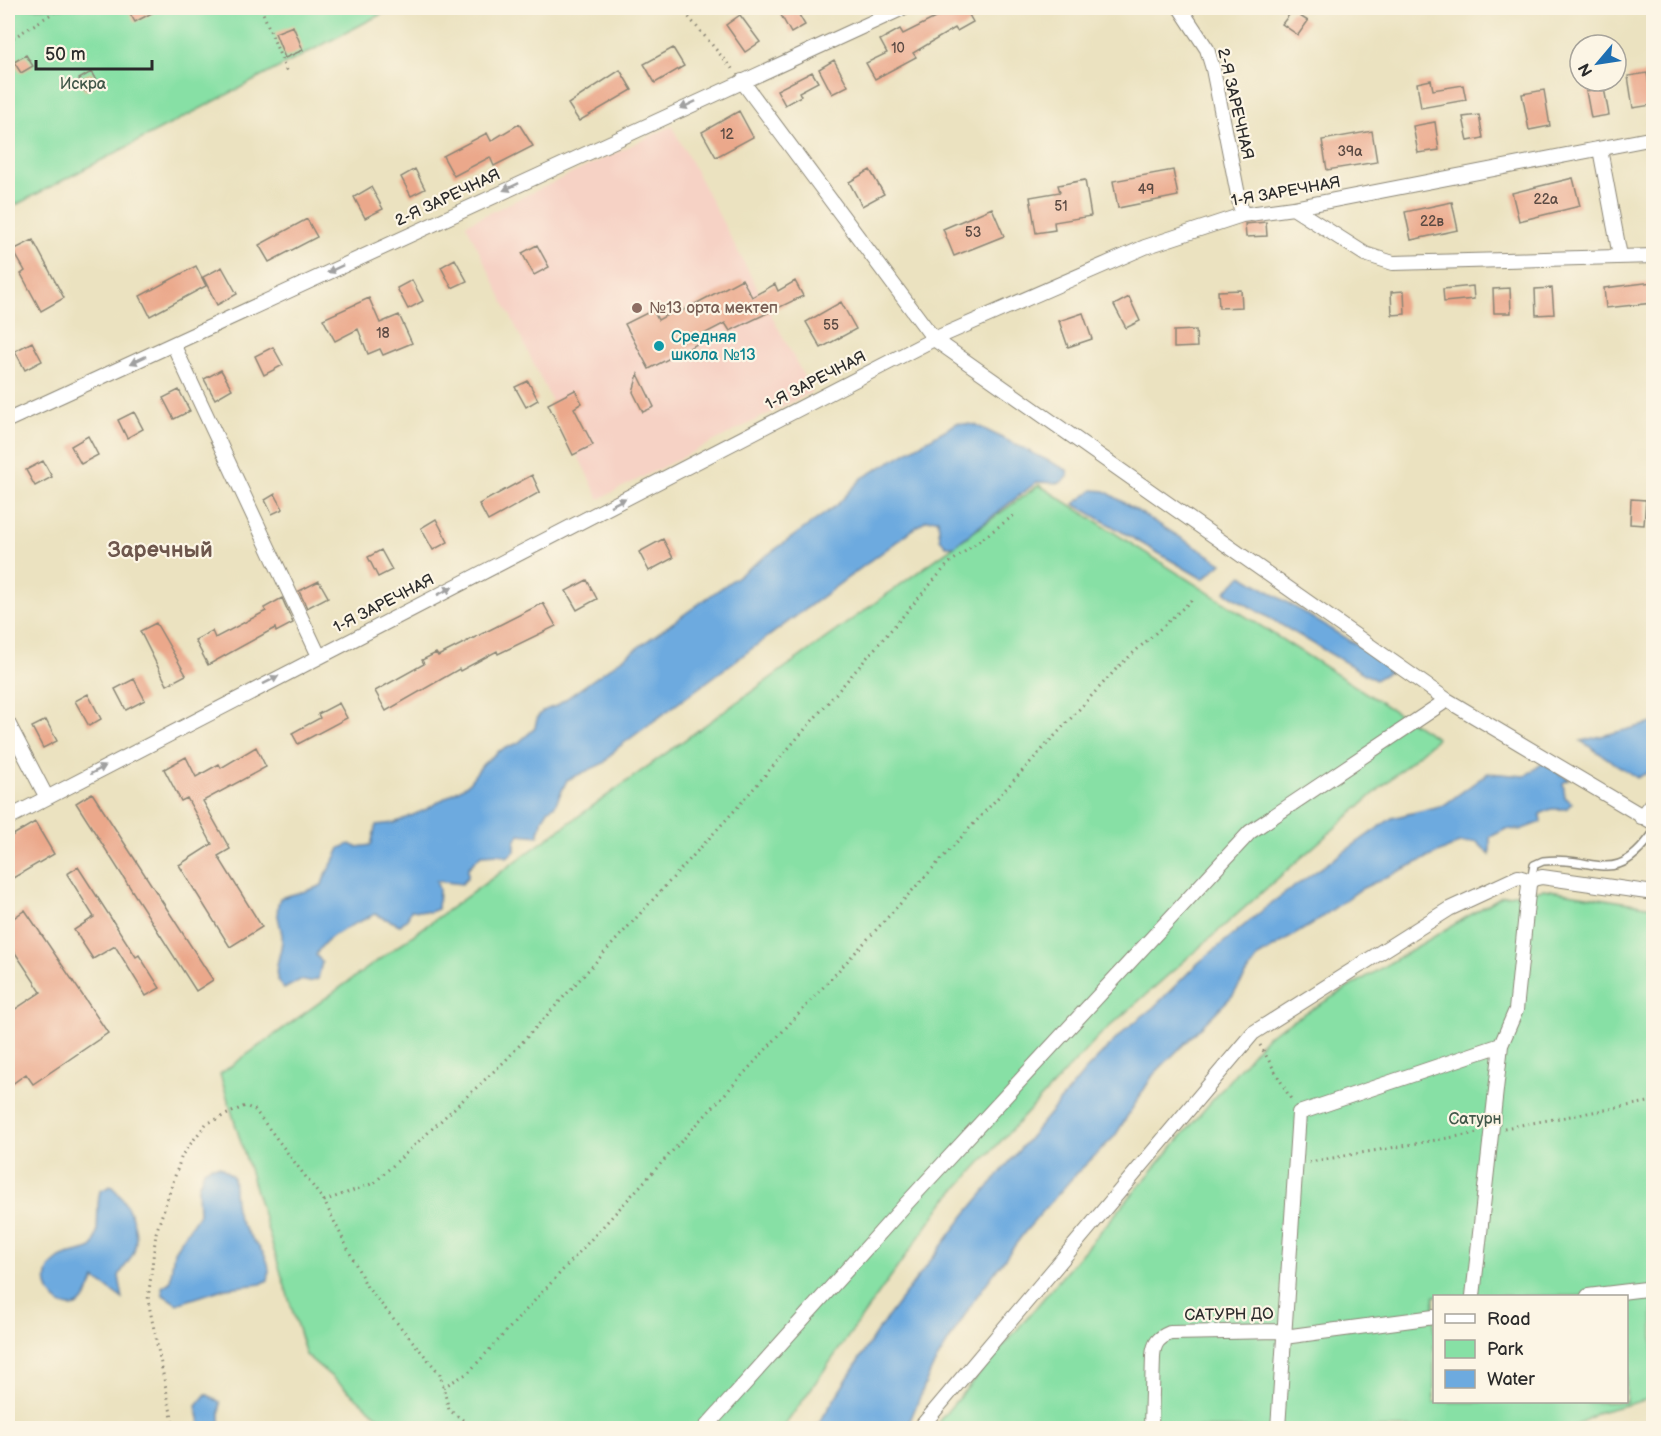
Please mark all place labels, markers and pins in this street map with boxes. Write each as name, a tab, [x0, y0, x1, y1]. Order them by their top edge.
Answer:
place label: №13 орта мектеп	[649, 299, 778, 318]
marker: №13 орта мектеп	[630, 301, 644, 315]
place label: Средняя школа №13	[671, 328, 756, 365]
marker: Средняя школа №13	[652, 339, 666, 353]

